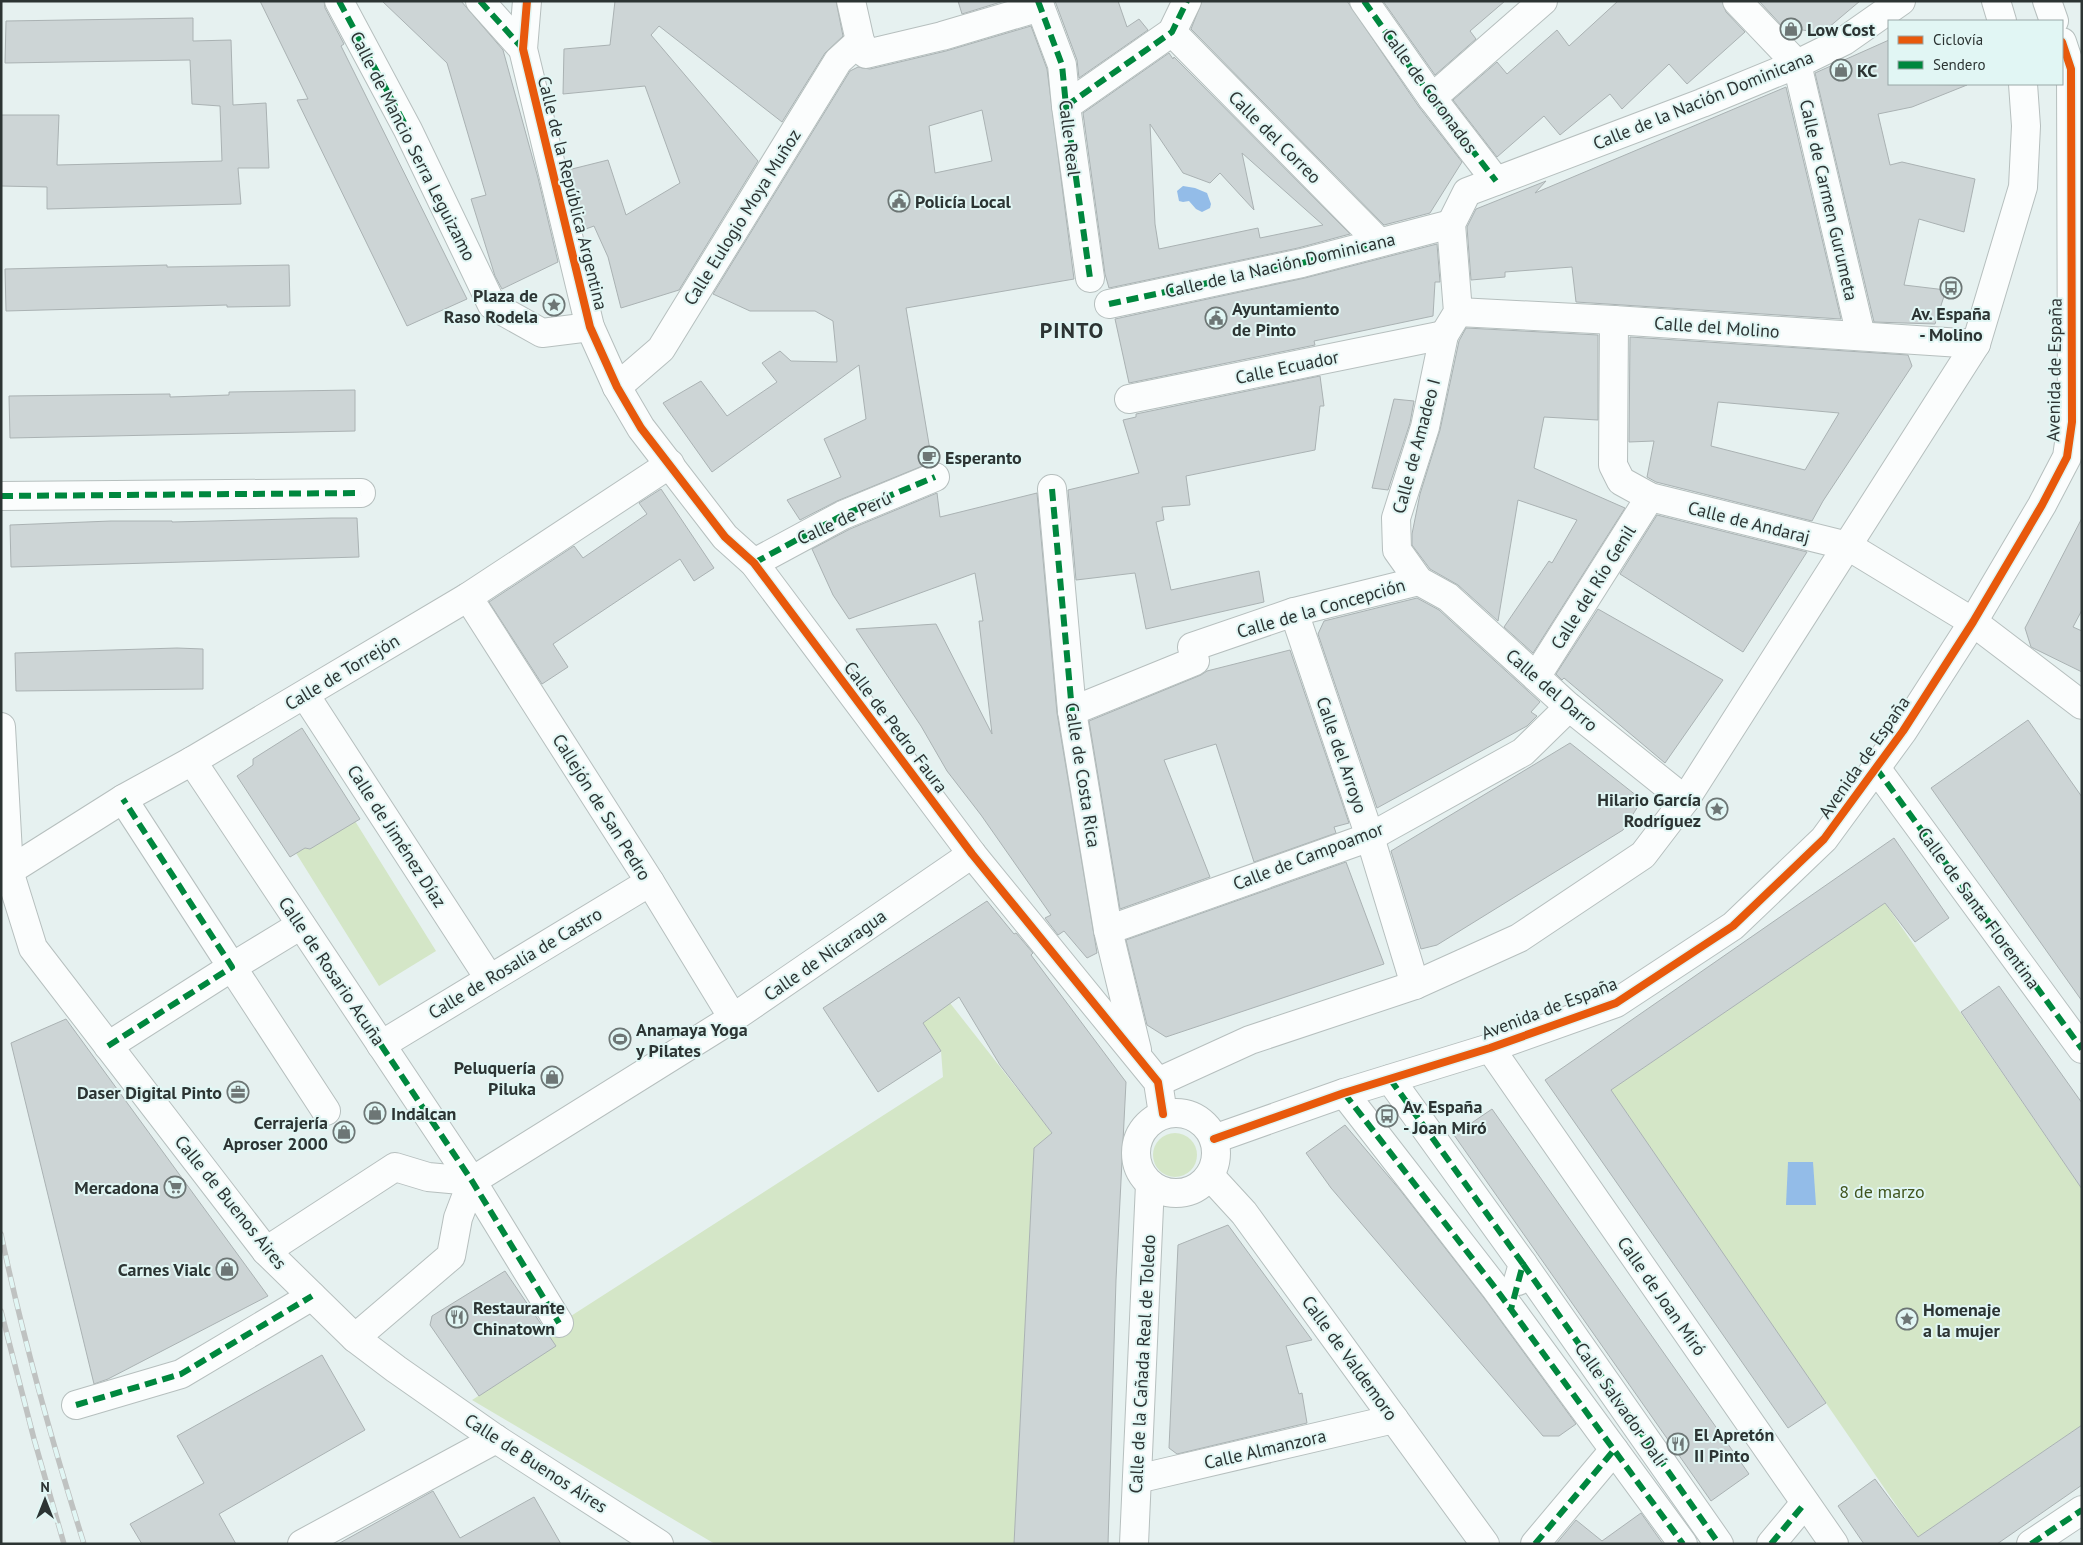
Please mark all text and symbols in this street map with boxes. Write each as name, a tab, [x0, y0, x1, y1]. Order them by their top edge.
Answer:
shop icon: Low Cost	[1779, 17, 1803, 41]
place label: Low Cost	[1807, 18, 1876, 41]
legend	[1888, 20, 2063, 85]
street label: Calle de Coronados	[1377, 24, 1483, 158]
street label: Calle de Mancio Serra Leguizamo	[345, 27, 481, 265]
text: Ciclovía	[1933, 30, 1983, 49]
street label: Calle de la Nación Dominicana	[1589, 45, 1817, 155]
text: Sendero	[1933, 55, 1986, 74]
shop icon: KC	[1829, 58, 1853, 82]
place label: KC	[1857, 59, 1877, 82]
street label: Calle de la República Argentina	[533, 74, 613, 312]
street label: Calle del Correo	[1224, 86, 1326, 188]
street label: Calle de Carmen Gurumeta	[1795, 97, 1863, 303]
street label: Calle Real	[1054, 99, 1086, 178]
street label: Calle Eulogio Moya Muñoz	[678, 125, 806, 309]
public building icon: Policía Local	[887, 189, 911, 213]
place label: Policía Local	[915, 190, 1012, 213]
street label: Calle de la Nación Dominicana	[1163, 227, 1397, 303]
bus stop icon: Av. España - Molino	[1939, 276, 1963, 300]
place label: Plaza de Raso Rodela	[444, 284, 538, 328]
place icon: Plaza de Raso Rodela	[542, 293, 566, 317]
place label: Ayuntamiento de Pinto	[1232, 297, 1340, 341]
street label: Avenida de España	[2041, 298, 2067, 442]
place label: Av. España - Molino	[1911, 302, 1991, 346]
public building icon: Ayuntamiento de Pinto	[1204, 306, 1228, 330]
street label: Calle del Molino	[1653, 311, 1781, 343]
district label: PINTO	[1040, 316, 1104, 344]
street label: Calle Ecuador	[1233, 345, 1341, 389]
street label: Calle de Amadeo I	[1387, 376, 1445, 516]
cafe icon: Esperanto	[917, 445, 941, 469]
place label: Esperanto	[945, 446, 1022, 469]
street label: Calle de Perú	[793, 486, 895, 550]
street label: Calle de Andaraj	[1685, 496, 1813, 548]
street label: Calle del Río Genil	[1546, 520, 1641, 653]
street label: Calle de la Concepción	[1234, 573, 1408, 643]
street label: Calle de Torrejón	[281, 629, 403, 715]
street label: Calle del Darro	[1501, 644, 1603, 736]
street label: Calle de Pedro Faura	[839, 657, 953, 797]
street label: Avenida de España	[1813, 691, 1915, 823]
street label: Calle del Arroyo	[1311, 694, 1373, 816]
street label: Calle de Costa Rica	[1060, 701, 1106, 849]
street label: Callejón de San Pedro	[548, 729, 656, 885]
street label: Calle de Jiménez Díaz	[342, 760, 452, 912]
place label: Hilario García Rodríguez	[1597, 788, 1701, 832]
place icon: Hilario García Rodríguez	[1705, 797, 1729, 821]
street label: Calle de Campoamor	[1230, 817, 1386, 895]
street label: Calle de Santa Florentina	[1913, 823, 2045, 993]
street label: Calle de Rosario Acuña	[274, 892, 390, 1050]
street label: Calle de Rosalía de Castro	[424, 902, 606, 1024]
street label: Calle de Nicaragua	[759, 904, 891, 1006]
street label: Avenida de España	[1478, 971, 1620, 1045]
place label: Anamaya Yoga y Pilates	[635, 1018, 748, 1062]
sports icon: Anamaya Yoga y Pilates	[608, 1027, 632, 1051]
place label: Peluquería Piluka	[454, 1056, 536, 1100]
shop icon: Peluquería Piluka	[540, 1065, 564, 1089]
office icon: Daser Digital Pinto	[226, 1080, 250, 1104]
place label: Daser Digital Pinto	[77, 1081, 222, 1104]
place label: Av. España - Joan Miró	[1403, 1095, 1487, 1139]
shop icon: Indalcan	[363, 1101, 387, 1125]
place label: Indalcan	[391, 1102, 456, 1125]
bus stop icon: Av. España - Joan Miró	[1375, 1104, 1399, 1128]
place label: Cerrajería Aproser 2000	[223, 1111, 328, 1155]
shop icon: Cerrajería Aproser 2000	[332, 1120, 356, 1144]
street label: Calle de Buenos Aires	[170, 1130, 292, 1274]
supermarket icon: Mercadona	[163, 1175, 187, 1199]
place label: Mercadona	[74, 1176, 159, 1199]
park label: 8 de marzo	[1839, 1180, 1925, 1203]
street label: Calle de Joan Miró	[1612, 1232, 1712, 1360]
street label: Calle de la Cañada Real de Toledo	[1124, 1234, 1160, 1494]
shop icon: Carnes Vialc	[215, 1257, 239, 1281]
place label: Carnes Vialc	[118, 1258, 211, 1281]
street label: Calle de Valdemoro	[1297, 1291, 1403, 1425]
place label: Restaurante Chinatown	[473, 1296, 565, 1340]
place label: Homenaje a la mujer	[1923, 1298, 2001, 1342]
restaurant icon: Restaurante Chinatown	[445, 1305, 469, 1329]
place icon: Homenaje a la mujer	[1895, 1307, 1919, 1331]
street label: Calle Salvador Dalí	[1570, 1338, 1672, 1470]
street label: Calle de Buenos Aires	[460, 1408, 612, 1518]
place label: El Apretón II Pinto	[1694, 1423, 1774, 1467]
street label: Calle Almanzora	[1202, 1424, 1328, 1474]
restaurant icon: El Apretón II Pinto	[1666, 1432, 1690, 1456]
north arrow	[20, 1475, 70, 1525]
text: N	[40, 1478, 50, 1496]

